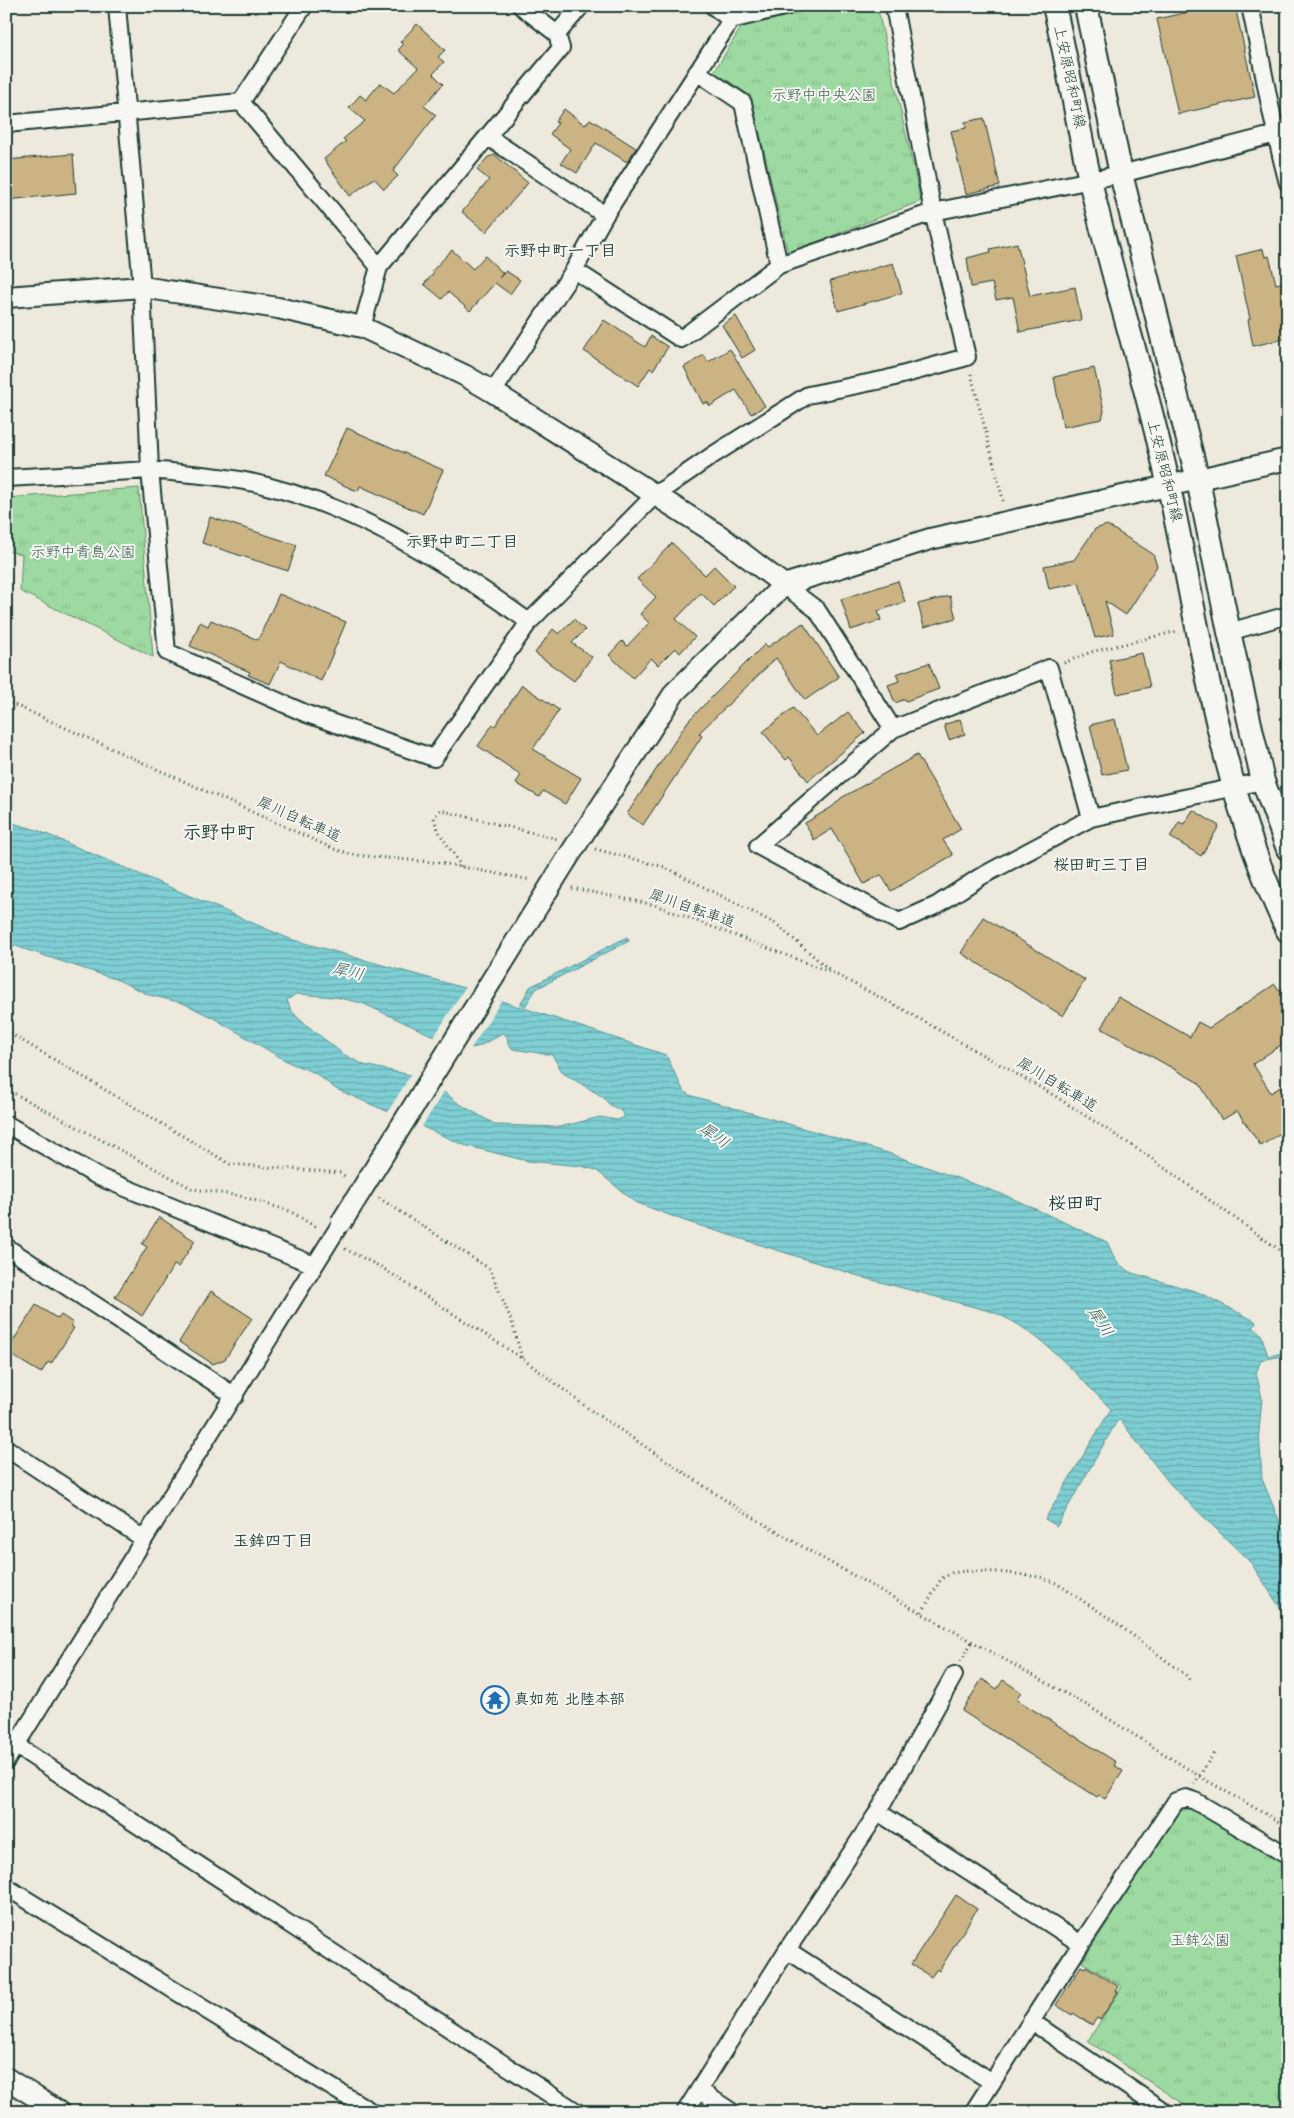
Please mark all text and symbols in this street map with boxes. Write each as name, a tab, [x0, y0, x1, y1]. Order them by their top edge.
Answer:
street label: 上安原昭和町線	[1046, 23, 1092, 131]
park label: 示野中中央公園	[771, 84, 877, 108]
district label: 示野中町一丁目	[504, 239, 616, 264]
street label: 上安原昭和町線	[1140, 417, 1188, 525]
district label: 示野中町二丁目	[406, 530, 518, 555]
park label: 示野中青島公園	[30, 541, 136, 565]
street label: 犀川自転車道	[253, 791, 345, 849]
district label: 示野中町	[183, 819, 255, 848]
district label: 桜田町三丁目	[1053, 853, 1149, 878]
street label: 犀川自転車道	[646, 883, 738, 935]
water label: 犀川	[330, 956, 366, 988]
street label: 犀川自転車道	[1012, 1052, 1102, 1118]
water label: 犀川	[694, 1117, 734, 1155]
district label: 桜田町	[1048, 1190, 1102, 1219]
water label: 犀川	[1081, 1302, 1119, 1342]
district label: 玉鉾四丁目	[233, 1529, 313, 1554]
temple icon: 真如苑 北陸本部	[480, 1685, 510, 1715]
place label: 真如苑 北陸本部	[514, 1688, 625, 1712]
park label: 玉鉾公園	[1170, 1929, 1230, 1953]

